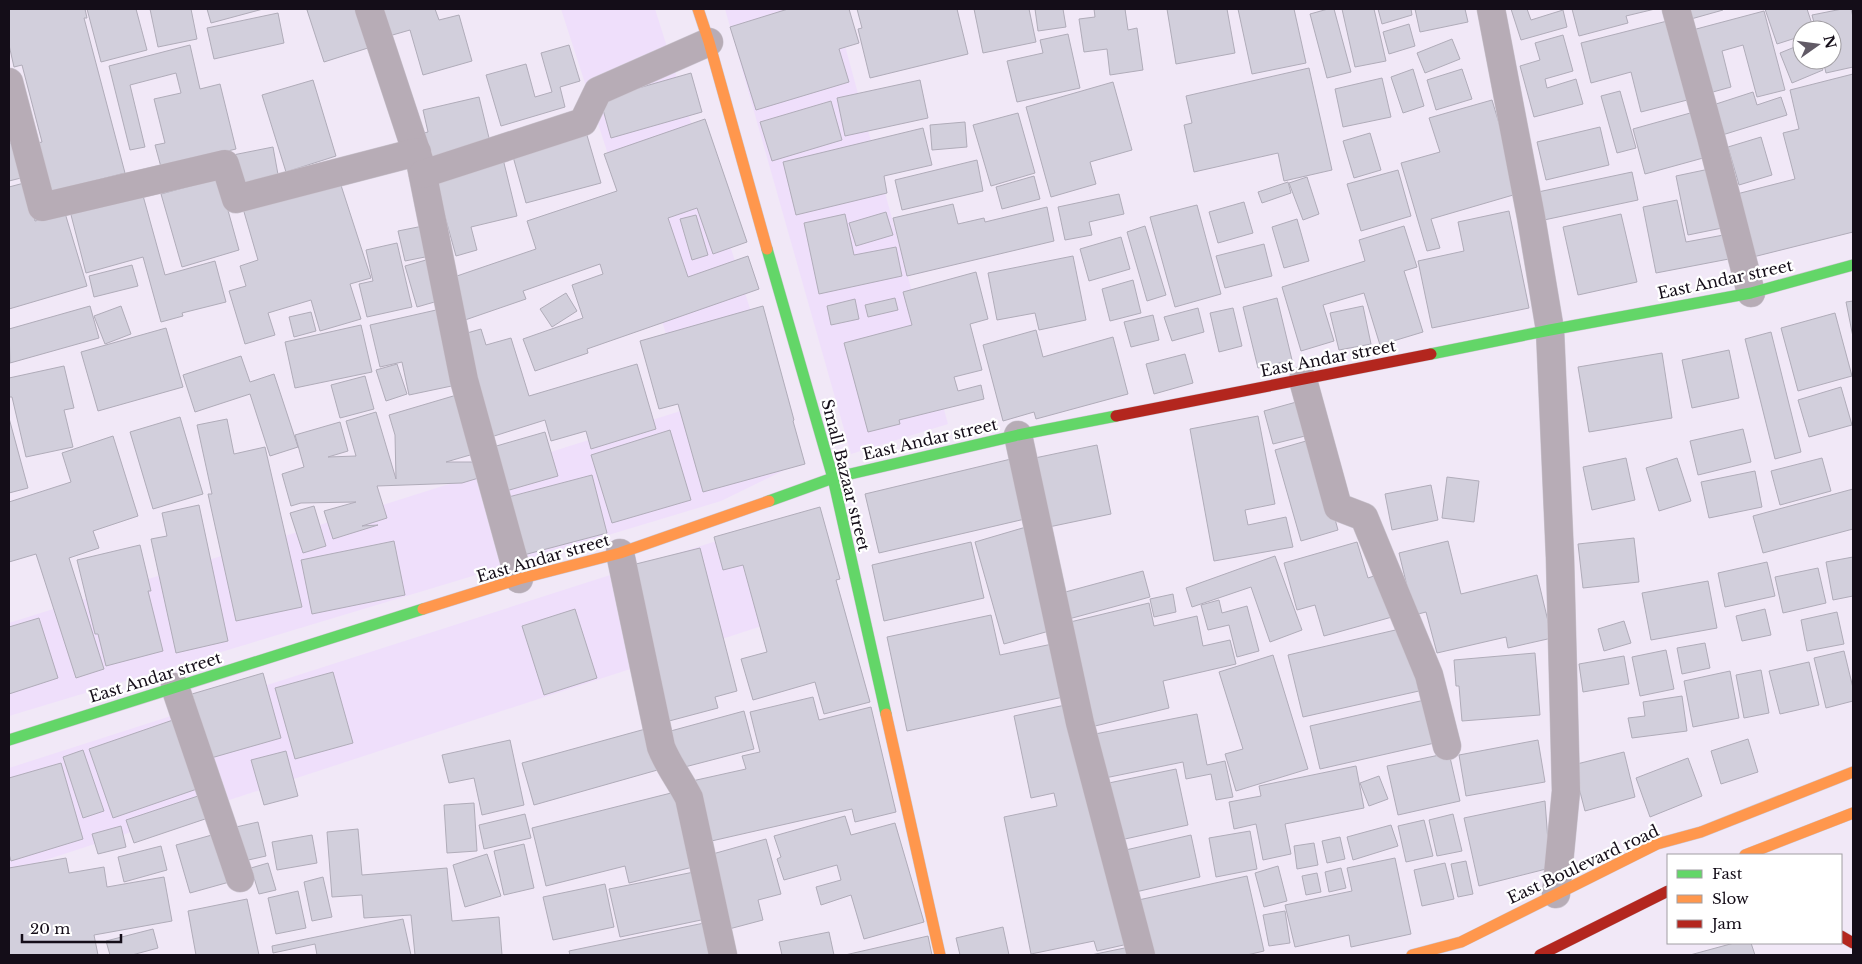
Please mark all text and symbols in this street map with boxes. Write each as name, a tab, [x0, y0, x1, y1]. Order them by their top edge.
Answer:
north arrow	[1792, 20, 1842, 70]
text: N	[1819, 33, 1840, 50]
street label: East Andar street	[1656, 255, 1794, 303]
street label: East Andar street	[1258, 335, 1398, 381]
street label: Small Bazaar street	[817, 397, 875, 553]
street label: East Andar street	[861, 414, 999, 464]
street label: East Andar street	[474, 529, 612, 587]
street label: East Andar street	[86, 647, 224, 707]
street label: East Boulevard road	[1504, 820, 1662, 908]
legend	[1667, 854, 1842, 944]
text: Fast	[1712, 864, 1743, 883]
text: Slow	[1712, 889, 1749, 908]
scale bar	[22, 912, 121, 944]
text: Jam	[1710, 914, 1742, 933]
text: 20 m	[30, 919, 70, 938]

